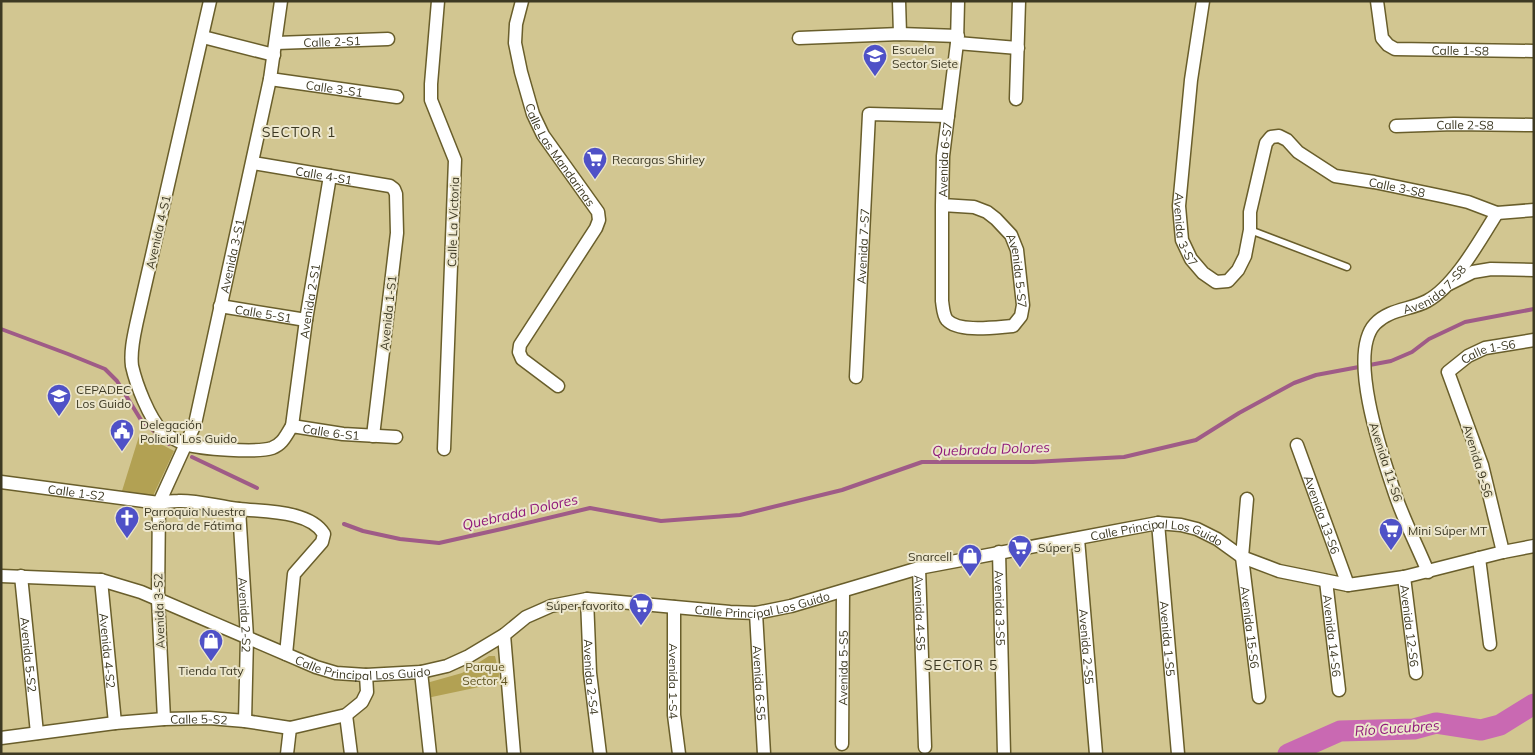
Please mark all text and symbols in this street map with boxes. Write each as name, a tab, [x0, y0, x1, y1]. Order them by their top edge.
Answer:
street label: Calle 2-S1	[303, 32, 361, 50]
place label: Escuela Sector Siete	[892, 42, 958, 71]
street label: Calle 1-S8	[1432, 42, 1489, 58]
school or university icon: Escuela Sector Siete	[862, 43, 888, 77]
street label: Calle 3-S1	[305, 77, 364, 100]
street label: Calle Las Mandarinas	[523, 101, 599, 209]
street label: Calle 2-S8	[1436, 116, 1494, 132]
street label: Avenida 6-S7	[935, 121, 955, 198]
district label: SECTOR 1	[262, 123, 336, 141]
supermarket icon: Recargas Shirley	[582, 146, 608, 180]
place label: Recargas Shirley	[612, 152, 706, 167]
street label: Calle 4-S1	[294, 163, 354, 187]
street label: Calle 3-S8	[1368, 174, 1427, 200]
street label: Calle La Victoria	[444, 177, 462, 267]
street label: Avenida 3-S7	[1171, 192, 1201, 269]
street label: Avenida 4-S1	[142, 194, 174, 270]
street label: Avenida 7-S7	[853, 208, 872, 284]
street label: Avenida 3-S1	[216, 217, 247, 294]
street label: Avenida 5-S7	[1004, 231, 1031, 309]
street label: Avenida 7-S8	[1401, 262, 1469, 317]
street label: Avenida 2-S1	[296, 263, 323, 340]
street label: Avenida 1-S1	[377, 275, 399, 351]
street label: Calle 5-S1	[234, 301, 293, 325]
street label: Calle 1-S6	[1457, 336, 1517, 367]
place label: CEPADEC Los Guido	[76, 382, 131, 411]
school or university icon: CEPADEC Los Guido	[46, 383, 72, 417]
place label: Delegación Policial Los Guido	[140, 417, 237, 446]
public building icon: Delegación Policial Los Guido	[109, 418, 135, 452]
street label: Calle 6-S1	[302, 420, 360, 442]
street label: Avenida 11-S6	[1366, 420, 1406, 504]
street label: Avenida 9-S6	[1460, 423, 1496, 499]
water label: Quebrada Dolores	[932, 438, 1050, 460]
street label: Avenida 13-S6	[1301, 473, 1344, 556]
street label: Calle 1-S2	[47, 481, 106, 503]
water label: Quebrada Dolores	[460, 490, 580, 534]
place label: Parroquia Nuestra Señora de Fátima	[144, 504, 246, 533]
church icon: Parroquia Nuestra Señora de Fátima	[114, 505, 140, 539]
street label: Calle Principal Los Guido	[1089, 516, 1226, 549]
supermarket icon: Mini Súper MT	[1378, 517, 1404, 551]
place label: Mini Súper MT	[1408, 523, 1488, 538]
supermarket icon: Súper 5	[1007, 534, 1033, 568]
place label: Súper 5	[1038, 540, 1081, 555]
shop icon: Snarcell	[957, 543, 983, 577]
place label: Snarcell	[908, 549, 952, 564]
street label: Avenida 3-S5	[992, 570, 1009, 646]
street label: Avenida 3-S2	[150, 573, 168, 649]
street label: Avenida 4-S5	[912, 575, 929, 651]
street label: Avenida 2-S2	[236, 577, 255, 653]
street label: Avenida 12-S6	[1398, 584, 1423, 668]
street label: Avenida 15-S6	[1238, 585, 1263, 669]
street label: Calle Principal Los Guido	[694, 587, 831, 620]
supermarket icon: Súper favorito	[628, 592, 654, 626]
street label: Avenida 14-S6	[1320, 594, 1345, 678]
place label: Súper favorito	[546, 598, 624, 613]
street label: Avenida 1-S5	[1157, 600, 1179, 677]
street label: Avenida 2-S5	[1076, 608, 1098, 685]
street label: Avenida 4-S2	[97, 612, 119, 689]
street label: Avenida 5-S2	[18, 616, 40, 693]
shop icon: Tienda Taty	[198, 628, 224, 662]
street label: Avenida 5-S5	[835, 630, 850, 706]
street label: Avenida 2-S4	[581, 639, 603, 715]
street label: Avenida 1-S4	[666, 643, 682, 720]
street label: Avenida 6-S5	[750, 645, 770, 721]
street label: Calle Principal Los Guido	[293, 652, 432, 683]
district label: SECTOR 5	[924, 656, 998, 674]
park label: Parque Sector 4	[462, 659, 508, 688]
place label: Tienda Taty	[178, 663, 244, 678]
street label: Calle 5-S2	[170, 710, 228, 727]
water label: Río Cucubres	[1354, 716, 1440, 740]

